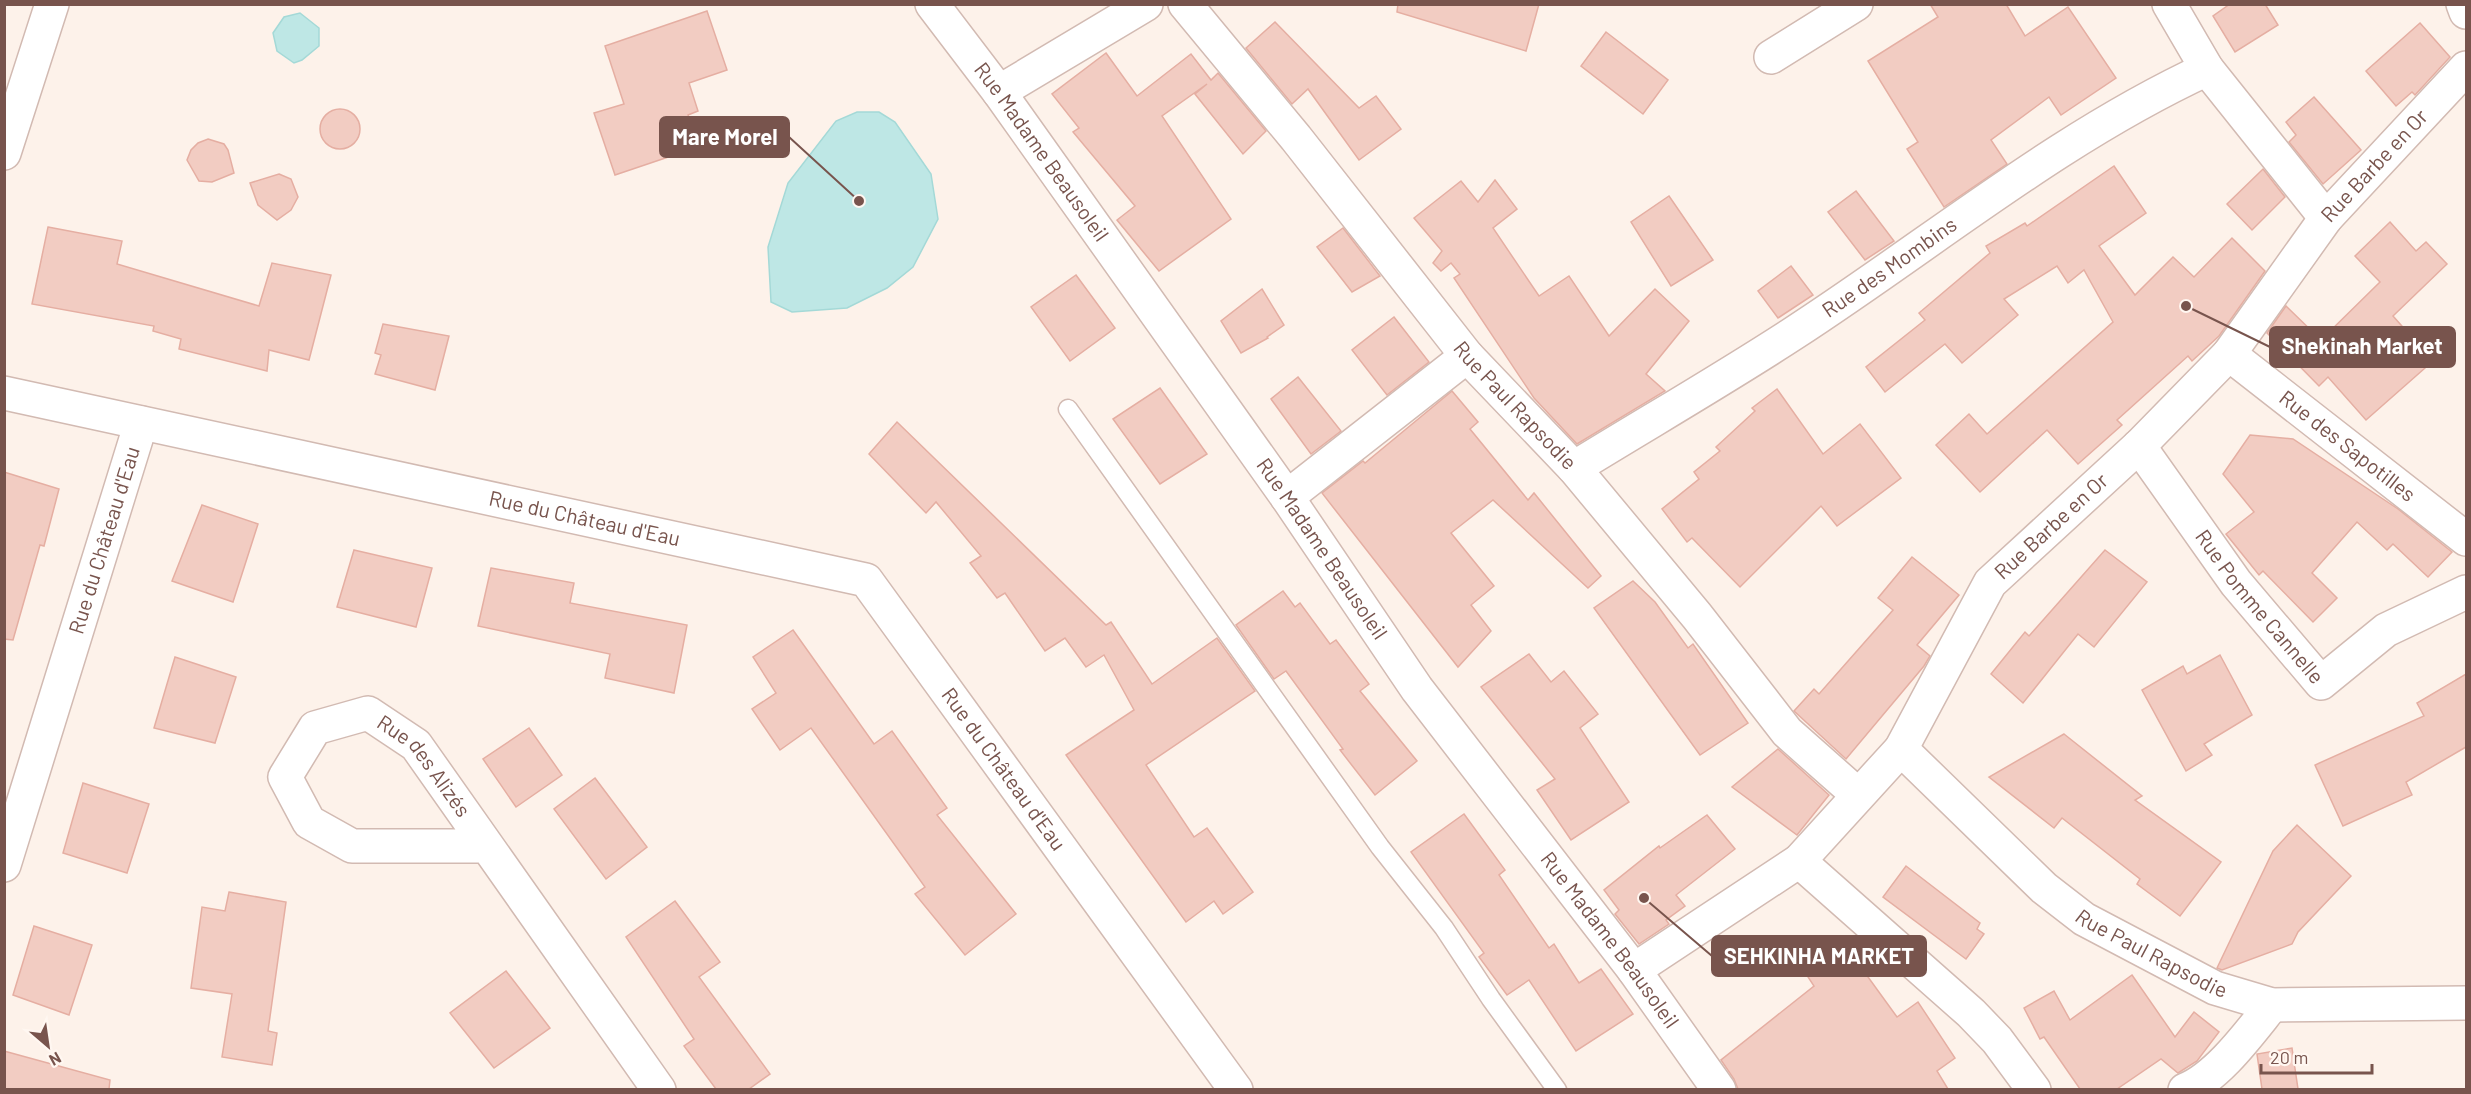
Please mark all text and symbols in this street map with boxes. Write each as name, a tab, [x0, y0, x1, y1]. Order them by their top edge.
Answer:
street label: Rue Madame Beausoleil	[970, 57, 1115, 245]
street label: Rue Barbe en Or	[2315, 103, 2432, 226]
callout: Mare Morel	[660, 117, 789, 157]
text: Mare Morel	[672, 123, 778, 149]
street label: Rue des Mombins	[1817, 211, 1961, 322]
callout: Shekinah Market	[2270, 327, 2455, 367]
text: Shekinah Market	[2281, 332, 2443, 358]
street label: Rue Paul Rapsodie	[1449, 336, 1583, 474]
street label: Rue des Sapotilles	[2275, 384, 2421, 506]
street label: Rue du Château d'Eau	[62, 443, 144, 637]
street label: Rue Madame Beausoleil	[1252, 452, 1394, 644]
street label: Rue Barbe en Or	[1988, 467, 2113, 584]
street label: Rue du Château d'Eau	[487, 485, 683, 550]
street label: Rue Pomme Cannelle	[2191, 524, 2330, 688]
street label: Rue du Château d'Eau	[937, 682, 1072, 855]
street label: Rue des Alizés	[373, 709, 477, 821]
street label: Rue Madame Beausoleil	[1536, 846, 1685, 1032]
street label: Rue Paul Rapsodie	[2071, 903, 2230, 1002]
callout: SEHKINHA MARKET	[1712, 936, 1926, 976]
text: SEHKINHA MARKET	[1724, 942, 1914, 968]
north arrow	[18, 1016, 78, 1076]
scale bar	[2261, 1037, 2372, 1075]
text: 20 m	[2270, 1046, 2308, 1068]
text: N	[46, 1049, 65, 1070]

